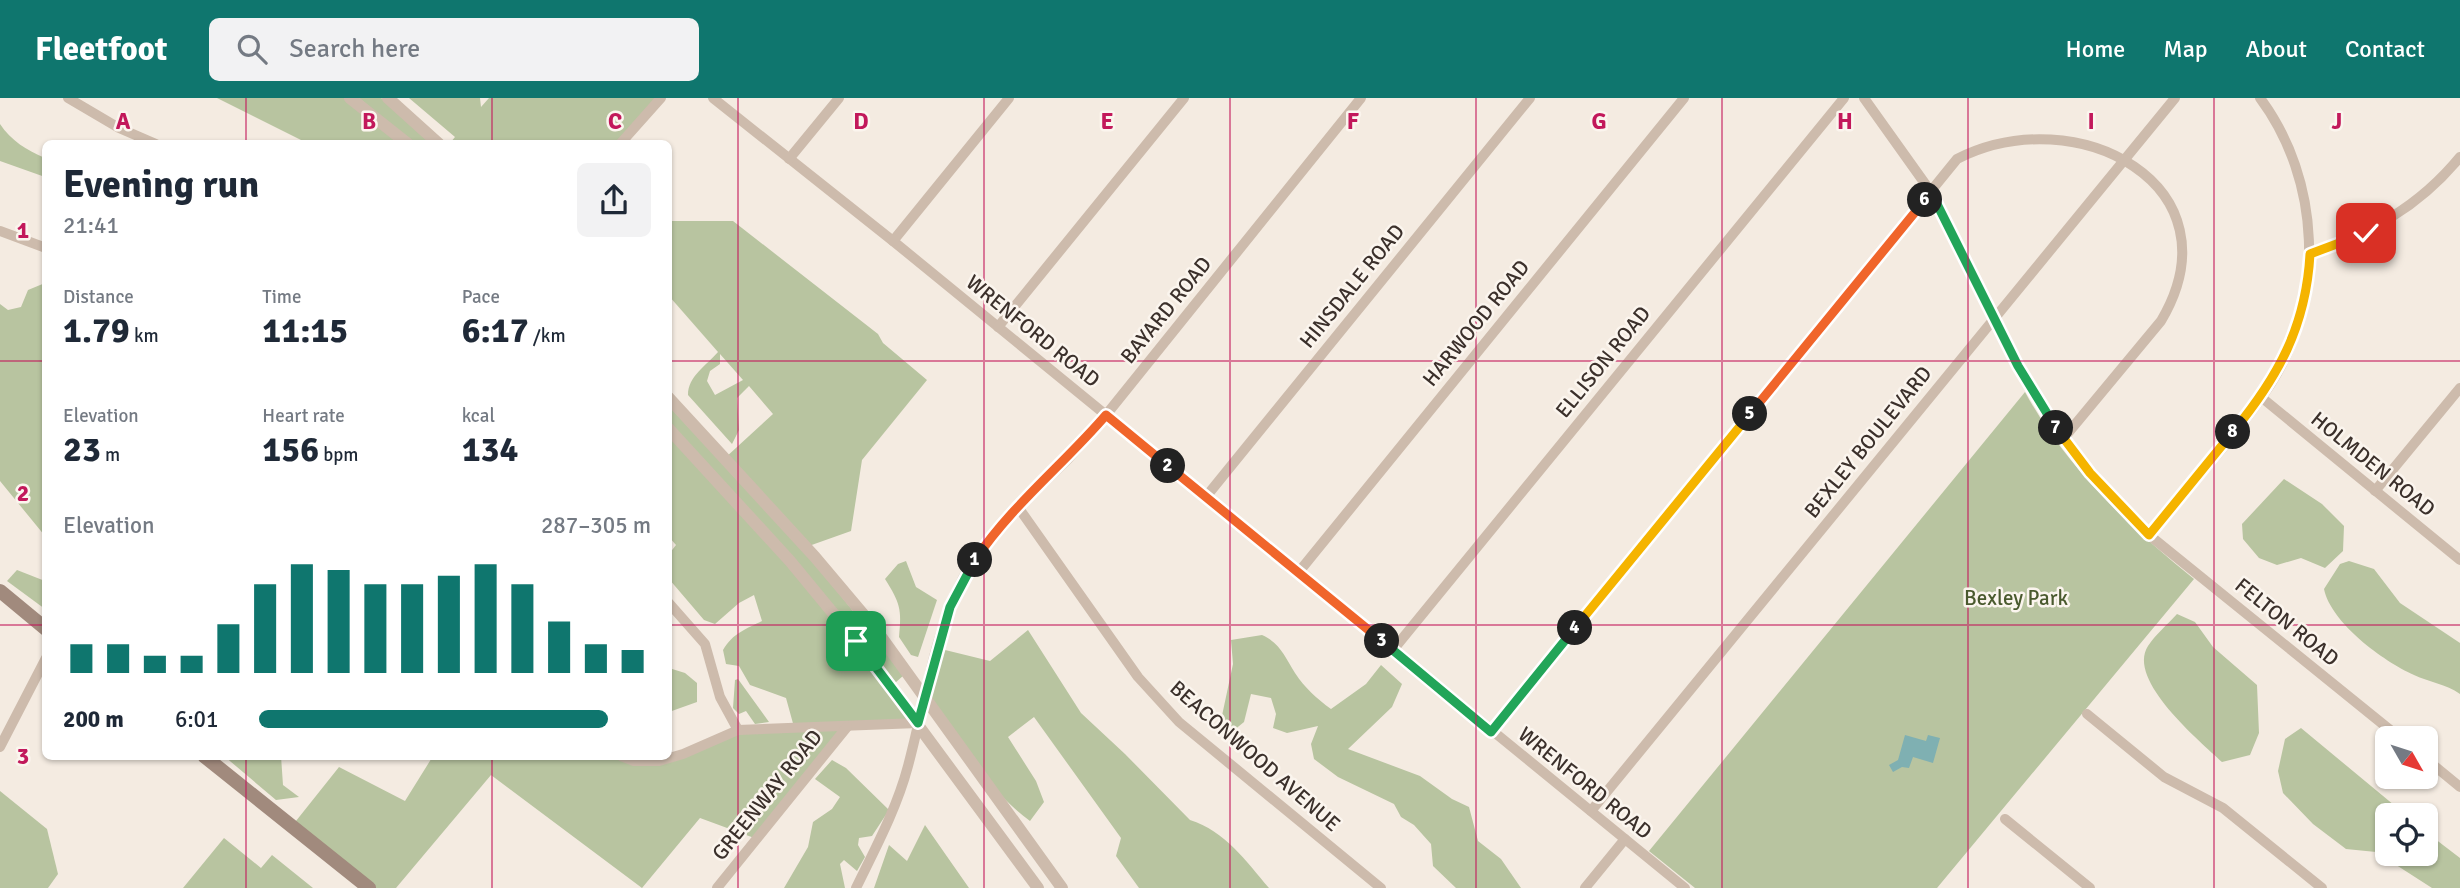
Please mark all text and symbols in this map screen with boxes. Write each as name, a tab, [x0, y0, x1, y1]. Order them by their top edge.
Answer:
search box	[209, 18, 699, 81]
text: Fleetfoot	[35, 29, 167, 70]
icon: search	[233, 30, 271, 68]
text: Search here	[289, 33, 420, 65]
text: Home	[2065, 34, 2125, 64]
text: Map	[2163, 34, 2208, 64]
text: About	[2246, 34, 2307, 64]
text: Contact	[2345, 34, 2425, 64]
text: A	[116, 107, 131, 136]
text: B	[362, 107, 376, 136]
text: C	[608, 107, 622, 136]
text: D	[853, 107, 869, 136]
text: E	[1100, 107, 1114, 136]
text: F	[1347, 107, 1359, 136]
text: G	[1591, 107, 1607, 136]
text: H	[1837, 107, 1853, 136]
text: I	[2087, 107, 2095, 136]
text: J	[2332, 107, 2342, 136]
text: Evening run	[63, 161, 259, 208]
button: share	[577, 163, 651, 237]
pin: 6	[1908, 182, 1942, 217]
text: 6	[1919, 187, 1930, 211]
pin	[2336, 203, 2396, 263]
text: 21:41	[63, 211, 119, 240]
icon: check	[2347, 214, 2385, 252]
text: 1	[17, 216, 29, 245]
street label: HINSDALE ROAD	[1294, 219, 1410, 353]
street label: BAYARD ROAD	[1115, 251, 1217, 369]
street label: HARWOOD ROAD	[1417, 254, 1535, 392]
street label: WRENFORD ROAD	[961, 269, 1105, 393]
text: Distance	[63, 285, 134, 309]
text: Time	[262, 285, 301, 309]
text: Pace	[462, 285, 500, 309]
street label: ELLISON ROAD	[1550, 301, 1656, 423]
text: 1.79	[63, 309, 130, 352]
text: 11:15	[262, 309, 348, 352]
text: 6:17	[462, 309, 529, 352]
text: km	[130, 324, 159, 348]
text: /km	[529, 324, 566, 348]
street label: BEXLEY BOULEVARD	[1799, 361, 1937, 523]
pin: 5	[1732, 396, 1768, 432]
text: 5	[1744, 401, 1755, 425]
text: Elevation	[63, 404, 139, 428]
text: Heart rate	[262, 404, 345, 428]
text: kcal	[462, 404, 495, 428]
street label: HOLMDEN ROAD	[2306, 406, 2440, 522]
pin: 7	[2038, 410, 2074, 446]
pin: 8	[2216, 414, 2250, 450]
text: 7	[2050, 415, 2061, 439]
text: 8	[2227, 419, 2238, 443]
text: 23	[63, 428, 101, 471]
text: 156	[262, 428, 319, 471]
text: 134	[462, 428, 518, 471]
text: m	[101, 443, 120, 467]
text: bpm	[319, 443, 358, 467]
pin: 2	[1150, 448, 1186, 484]
text: 2	[1162, 453, 1173, 477]
text: 2	[17, 479, 29, 508]
text: Elevation	[63, 511, 155, 540]
text: 287–305 m	[541, 511, 651, 540]
pin: 1	[958, 542, 992, 578]
text: 1	[969, 547, 980, 571]
street label: FELTON ROAD	[2230, 572, 2344, 672]
park label: Bexley Park	[1964, 585, 2068, 611]
pin: 4	[1558, 610, 1592, 646]
pin	[826, 611, 886, 671]
text: 4	[1569, 615, 1580, 639]
icon: arrive	[837, 622, 875, 660]
pin: 3	[1364, 624, 1400, 658]
text: 3	[1376, 628, 1387, 652]
street label: BEACONWOOD AVENUE	[1164, 675, 1346, 837]
text: 200 m	[63, 705, 124, 734]
text: 6:01	[175, 705, 218, 734]
street label: WRENFORD ROAD	[1513, 721, 1657, 845]
street label: GREENWAY ROAD	[706, 724, 828, 866]
north arrow	[2375, 726, 2438, 789]
map controls	[2375, 726, 2438, 866]
text: 3	[17, 742, 29, 771]
button: locate	[2375, 803, 2438, 866]

